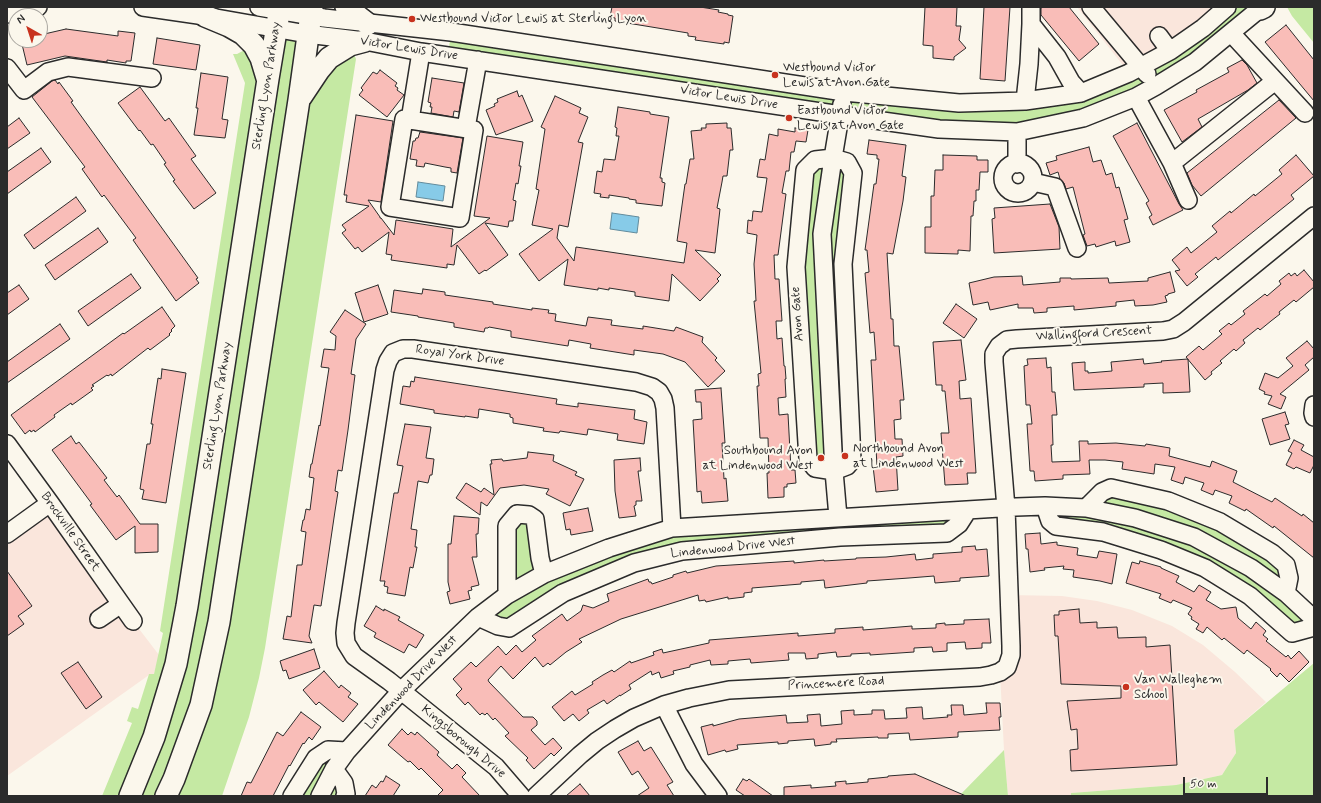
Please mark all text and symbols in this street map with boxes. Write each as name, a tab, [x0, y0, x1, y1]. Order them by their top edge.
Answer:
north arrow	[8, 8, 48, 48]
place label: Westbound Victor Lewis at Sterling Lyon	[420, 11, 647, 27]
text: N	[14, 12, 28, 27]
marker: Westbound Victor Lewis at Sterling Lyon	[407, 14, 417, 24]
street label: Sterling Lyon Parkway	[249, 21, 285, 151]
street label: Victor Lewis Drive	[359, 34, 459, 64]
place label: Westbound Victor Lewis at Avon Gate	[783, 60, 890, 91]
marker: Westbound Victor Lewis at Avon Gate	[770, 70, 780, 80]
street label: Victor Lewis Drive	[679, 83, 779, 113]
place label: Eastbound Victor Lewis at Avon Gate	[797, 103, 904, 134]
marker: Eastbound Victor Lewis at Avon Gate	[784, 113, 794, 123]
street label: Avon Gate	[788, 286, 808, 342]
street label: Wallingford Crescent	[1035, 323, 1153, 345]
street label: Sterling Lyon Parkway	[200, 341, 236, 471]
street label: Royal York Drive	[415, 342, 505, 370]
place label: Northbound Avon at Lindenwood West	[853, 441, 963, 472]
place label: Southbound Avon at Lindenwood West	[703, 443, 813, 474]
marker: Northbound Avon at Lindenwood West	[840, 451, 850, 461]
marker: Southbound Avon at Lindenwood West	[816, 453, 826, 463]
street label: Brockville Street	[37, 489, 103, 575]
street label: Lindenwood Drive West	[670, 534, 796, 562]
street label: Lindenwood Drive West	[363, 633, 461, 733]
place label: Van Walleghem School	[1134, 672, 1222, 703]
street label: Princemere Road	[787, 674, 885, 694]
marker: Van Walleghem School	[1121, 682, 1131, 692]
street label: Kingsborough Drive	[418, 702, 508, 782]
scale bar	[1185, 769, 1270, 795]
text: 50 m	[1190, 776, 1217, 792]

